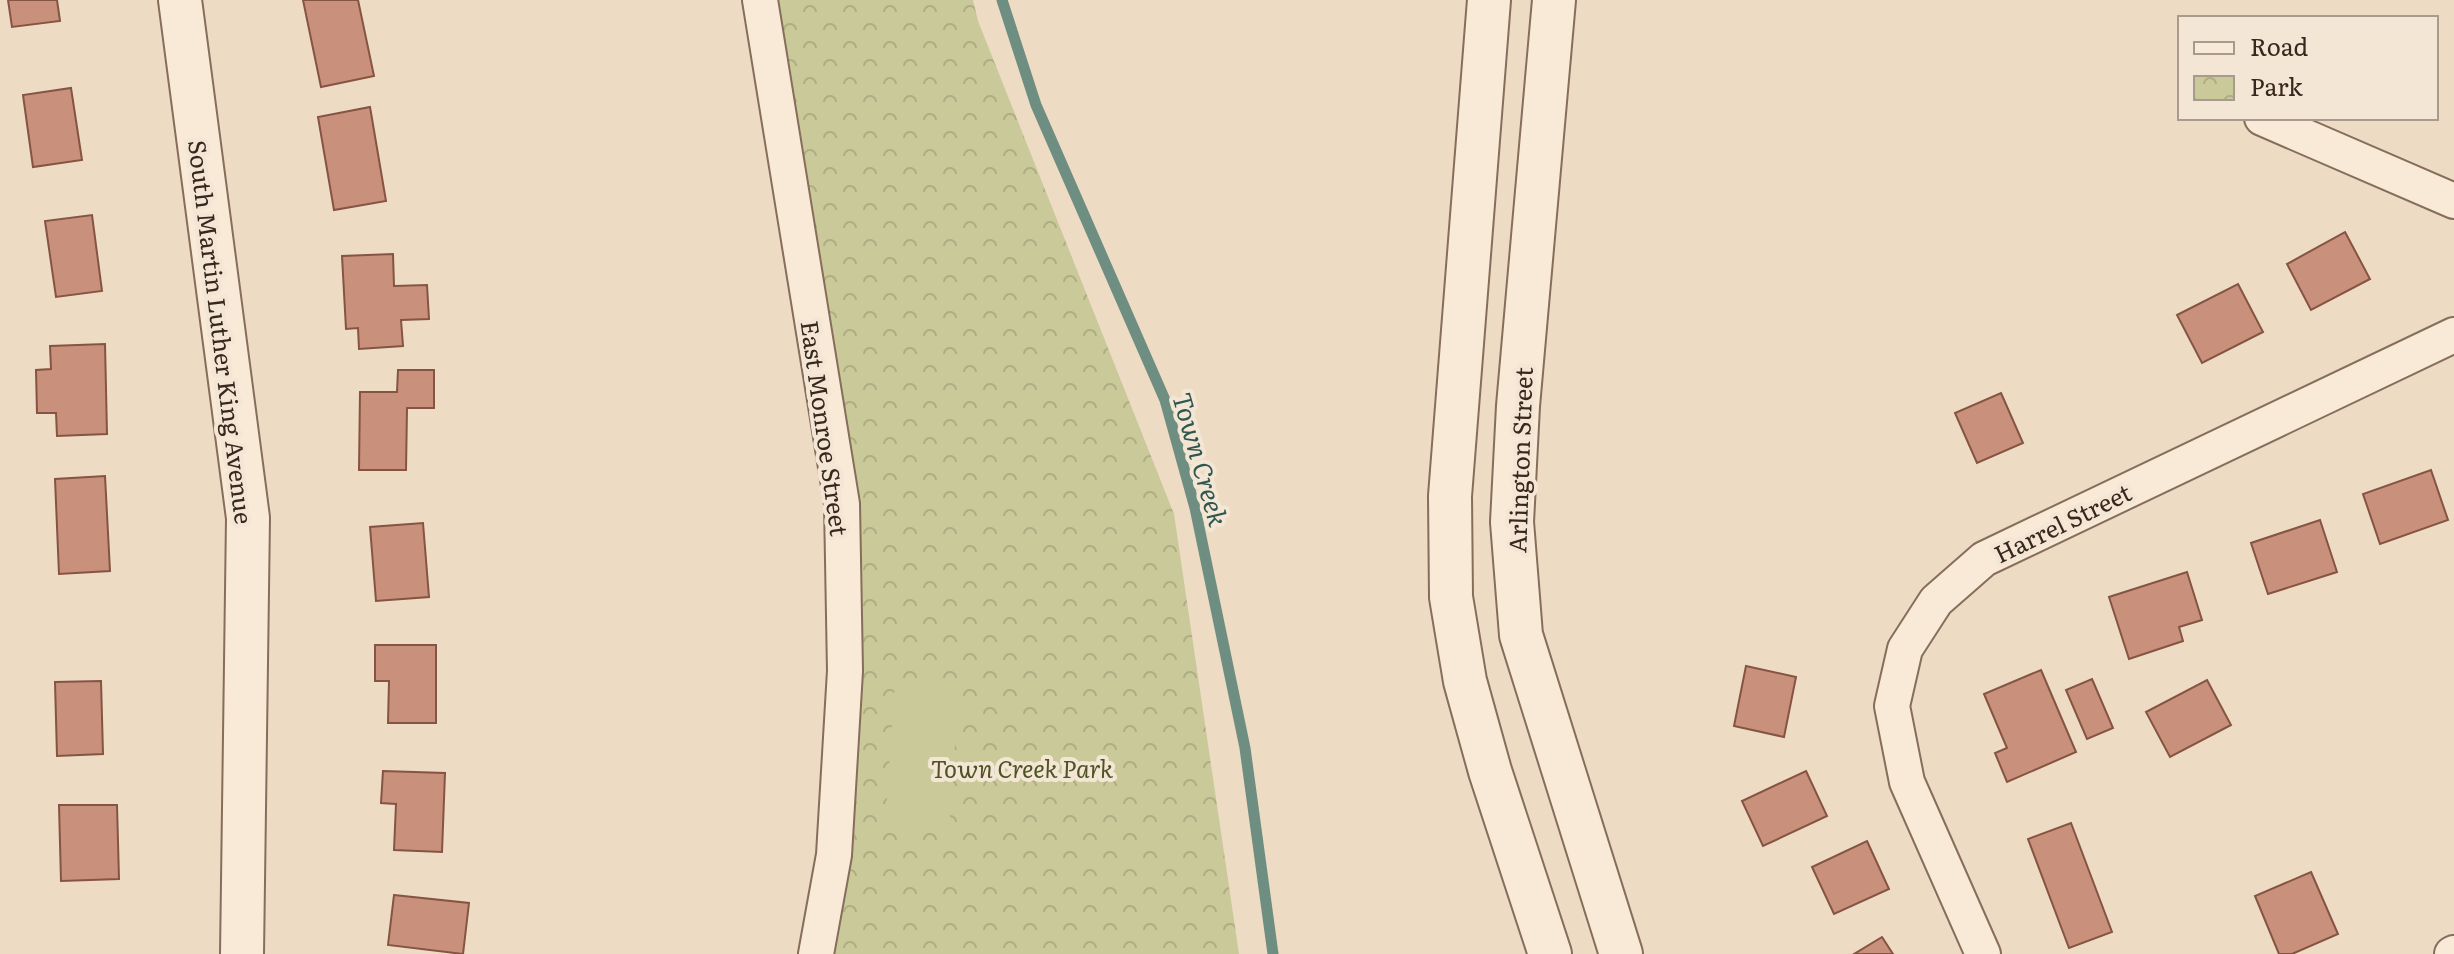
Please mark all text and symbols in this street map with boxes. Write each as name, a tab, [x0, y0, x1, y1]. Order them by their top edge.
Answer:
legend	[2178, 16, 2438, 120]
text: Road	[2250, 28, 2309, 63]
text: Park	[2250, 68, 2303, 103]
street label: South Martin Luther King Avenue	[181, 138, 263, 526]
street label: East Monroe Street	[794, 318, 858, 538]
street label: Arlington Street	[1498, 366, 1540, 554]
water label: Town Creek	[1164, 388, 1240, 531]
street label: Harrel Street	[1987, 474, 2137, 570]
park label: Town Creek Park	[931, 750, 1114, 785]

